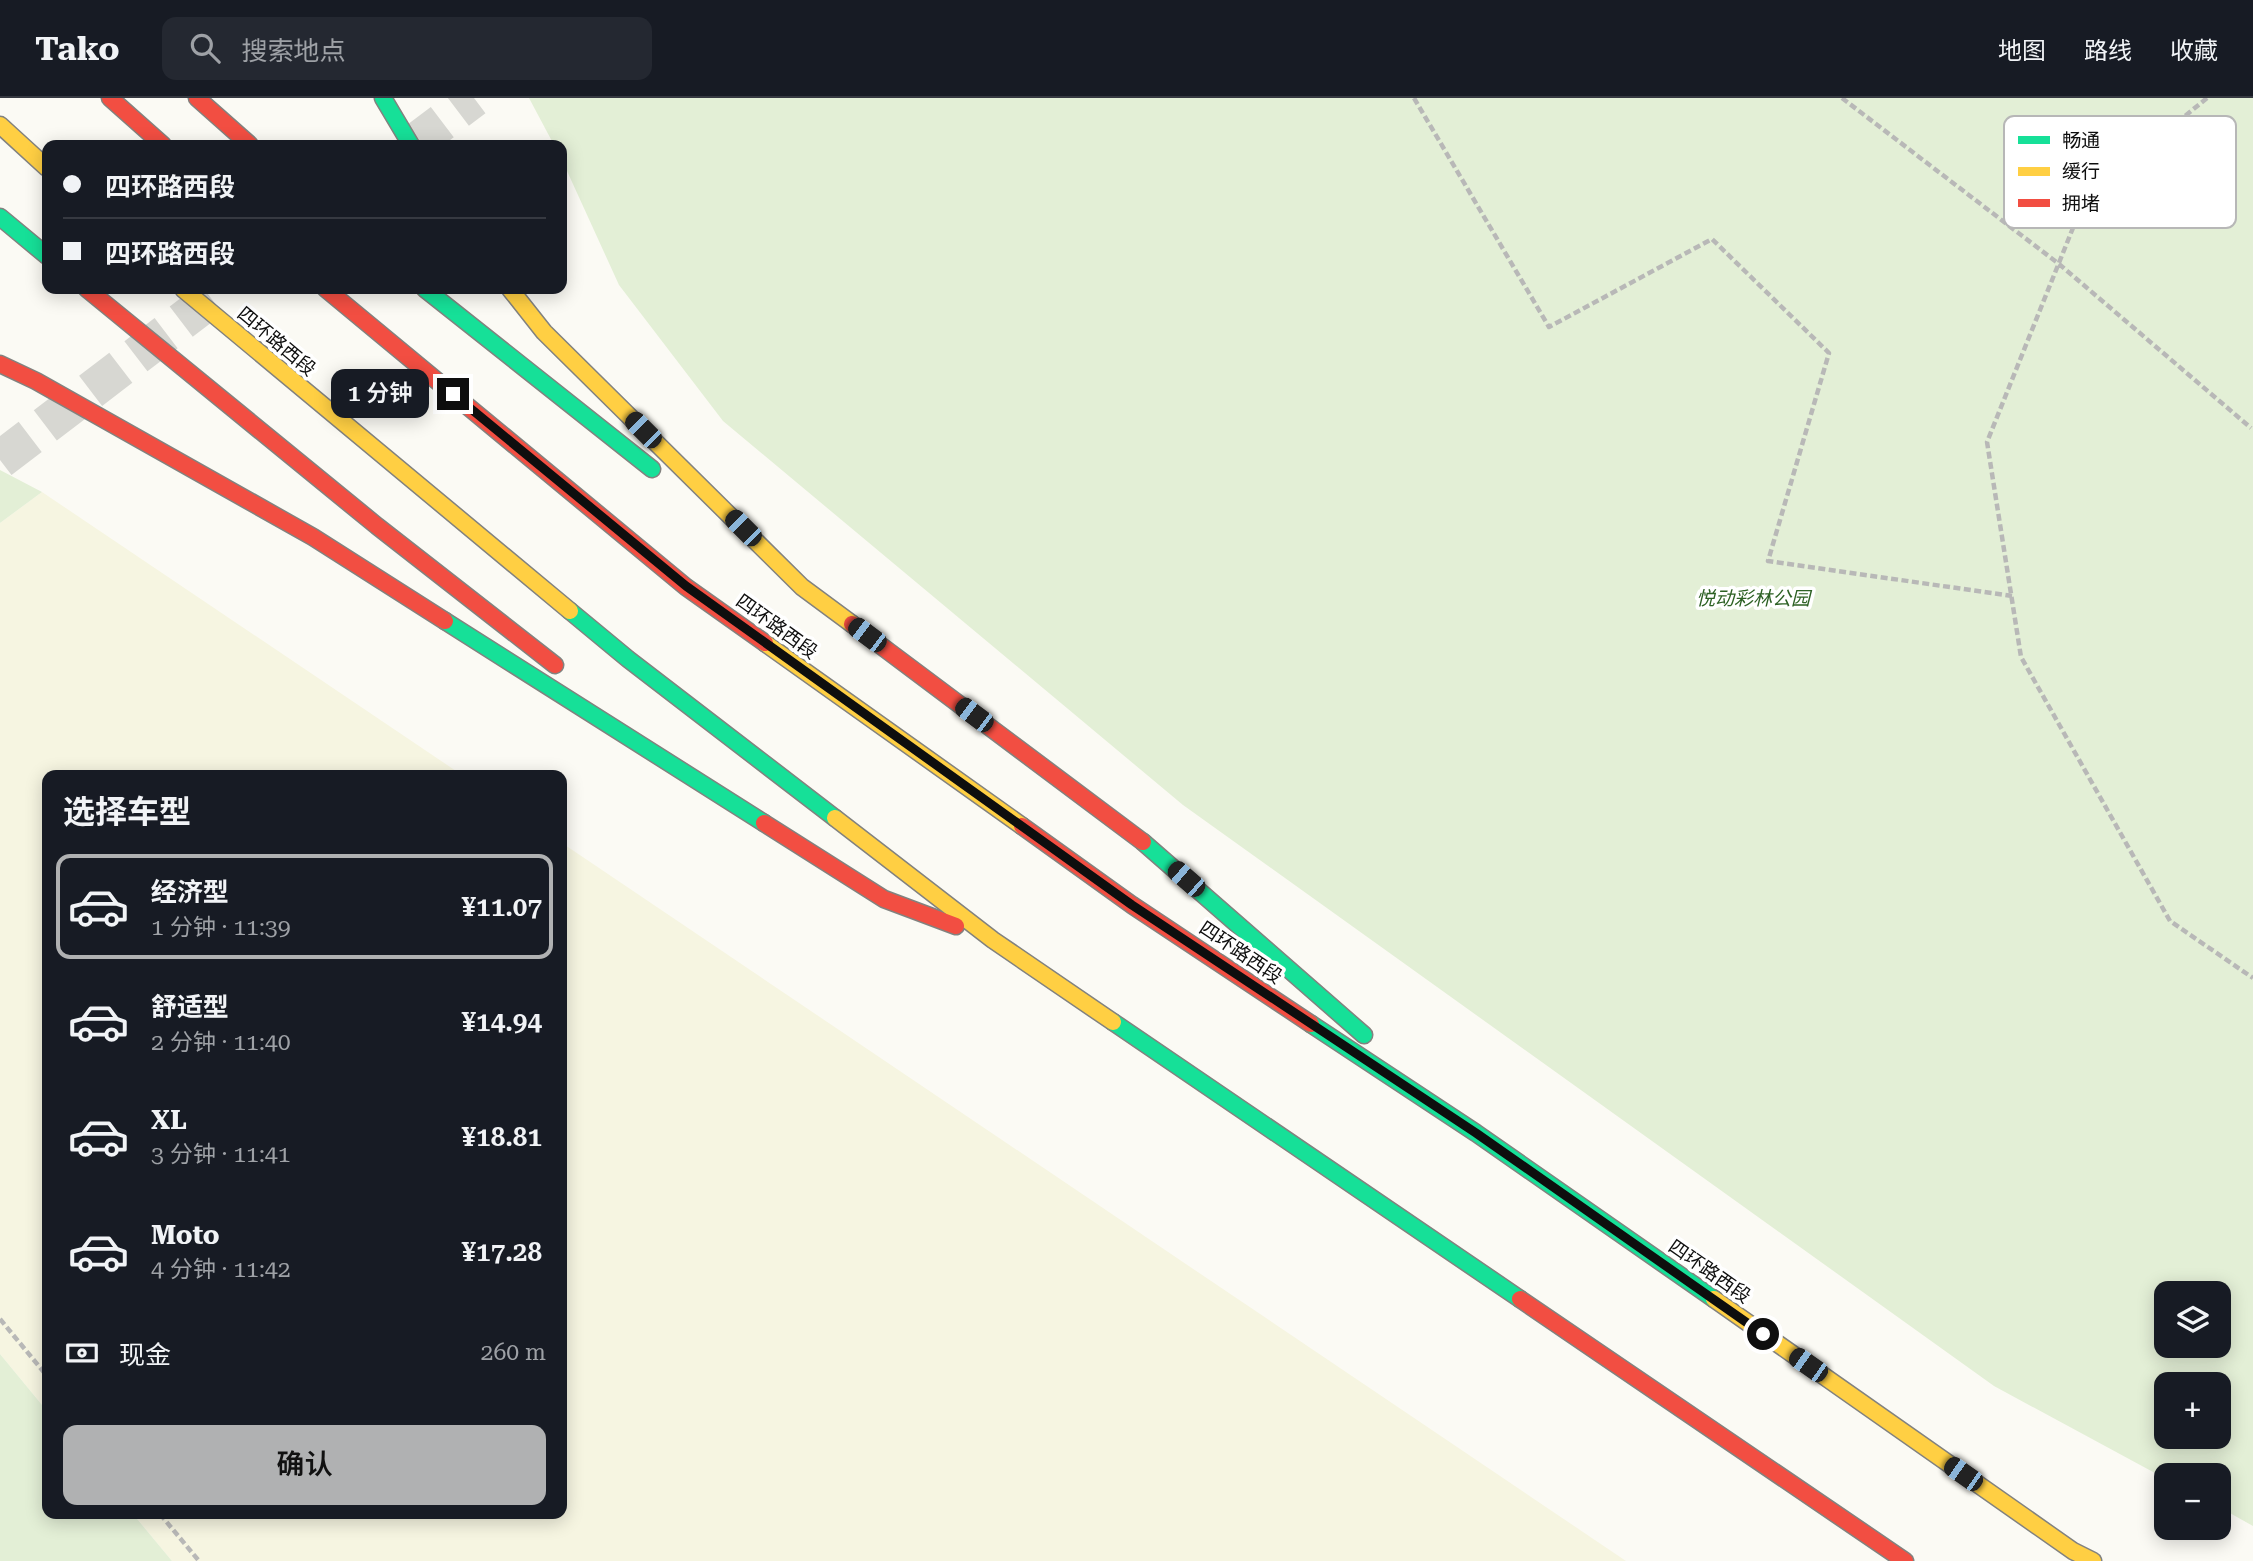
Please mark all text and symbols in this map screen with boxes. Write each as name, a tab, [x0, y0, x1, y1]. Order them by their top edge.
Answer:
search box	[162, 17, 652, 80]
text: Tako	[35, 29, 120, 68]
icon: search	[186, 29, 224, 67]
text: 搜索地点	[242, 36, 346, 66]
text: 地图	[1998, 37, 2046, 65]
text: 路线	[2084, 37, 2132, 65]
text: 收藏	[2170, 37, 2218, 65]
legend	[2004, 116, 2236, 228]
text: 畅通	[2062, 129, 2100, 152]
text: 缓行	[2062, 160, 2100, 183]
text: 四环路西段	[105, 172, 235, 202]
text: 拥堵	[2062, 192, 2100, 215]
text: 四环路西段	[105, 239, 235, 269]
street label: 四环路西段	[233, 302, 320, 381]
callout: 1 分钟	[330, 370, 428, 418]
route end	[437, 378, 469, 410]
text: 1 分钟	[348, 380, 412, 407]
car	[621, 408, 666, 452]
car	[721, 506, 766, 550]
park label: 悦动彩林公园	[1696, 587, 1813, 610]
street label: 四环路西段	[732, 589, 822, 664]
car	[844, 614, 891, 656]
car	[951, 694, 998, 736]
text: 选择车型	[63, 793, 191, 831]
car	[1164, 857, 1209, 901]
icon: car	[67, 875, 130, 938]
text: 经济型	[151, 877, 229, 907]
text: ¥11.07	[462, 892, 542, 922]
text: 1 分钟 · 11:39	[151, 914, 291, 941]
street label: 四环路西段	[1195, 916, 1287, 989]
icon: car	[67, 990, 130, 1053]
text: 舒适型	[151, 992, 229, 1022]
text: ¥14.94	[462, 1007, 542, 1037]
text: 2 分钟 · 11:40	[151, 1029, 291, 1056]
icon: car	[67, 1105, 130, 1168]
text: XL	[151, 1105, 187, 1135]
text: ¥18.81	[462, 1122, 542, 1152]
text: 3 分钟 · 11:41	[151, 1141, 291, 1168]
icon: car	[67, 1220, 130, 1283]
text: Moto	[151, 1220, 220, 1250]
street label: 四环路西段	[1664, 1235, 1755, 1308]
text: ¥17.28	[462, 1237, 542, 1267]
text: 4 分钟 · 11:42	[151, 1256, 291, 1283]
map controls	[2154, 1281, 2231, 1540]
button: layers	[2154, 1281, 2231, 1358]
route start	[1747, 1318, 1779, 1350]
icon: cash	[63, 1334, 101, 1372]
text: 260 m	[481, 1339, 546, 1366]
text: 现金	[119, 1340, 171, 1370]
car	[1785, 1344, 1832, 1386]
button: +	[2154, 1372, 2231, 1449]
button: 确认	[63, 1425, 546, 1505]
car	[1940, 1453, 1987, 1495]
button: −	[2154, 1463, 2231, 1540]

